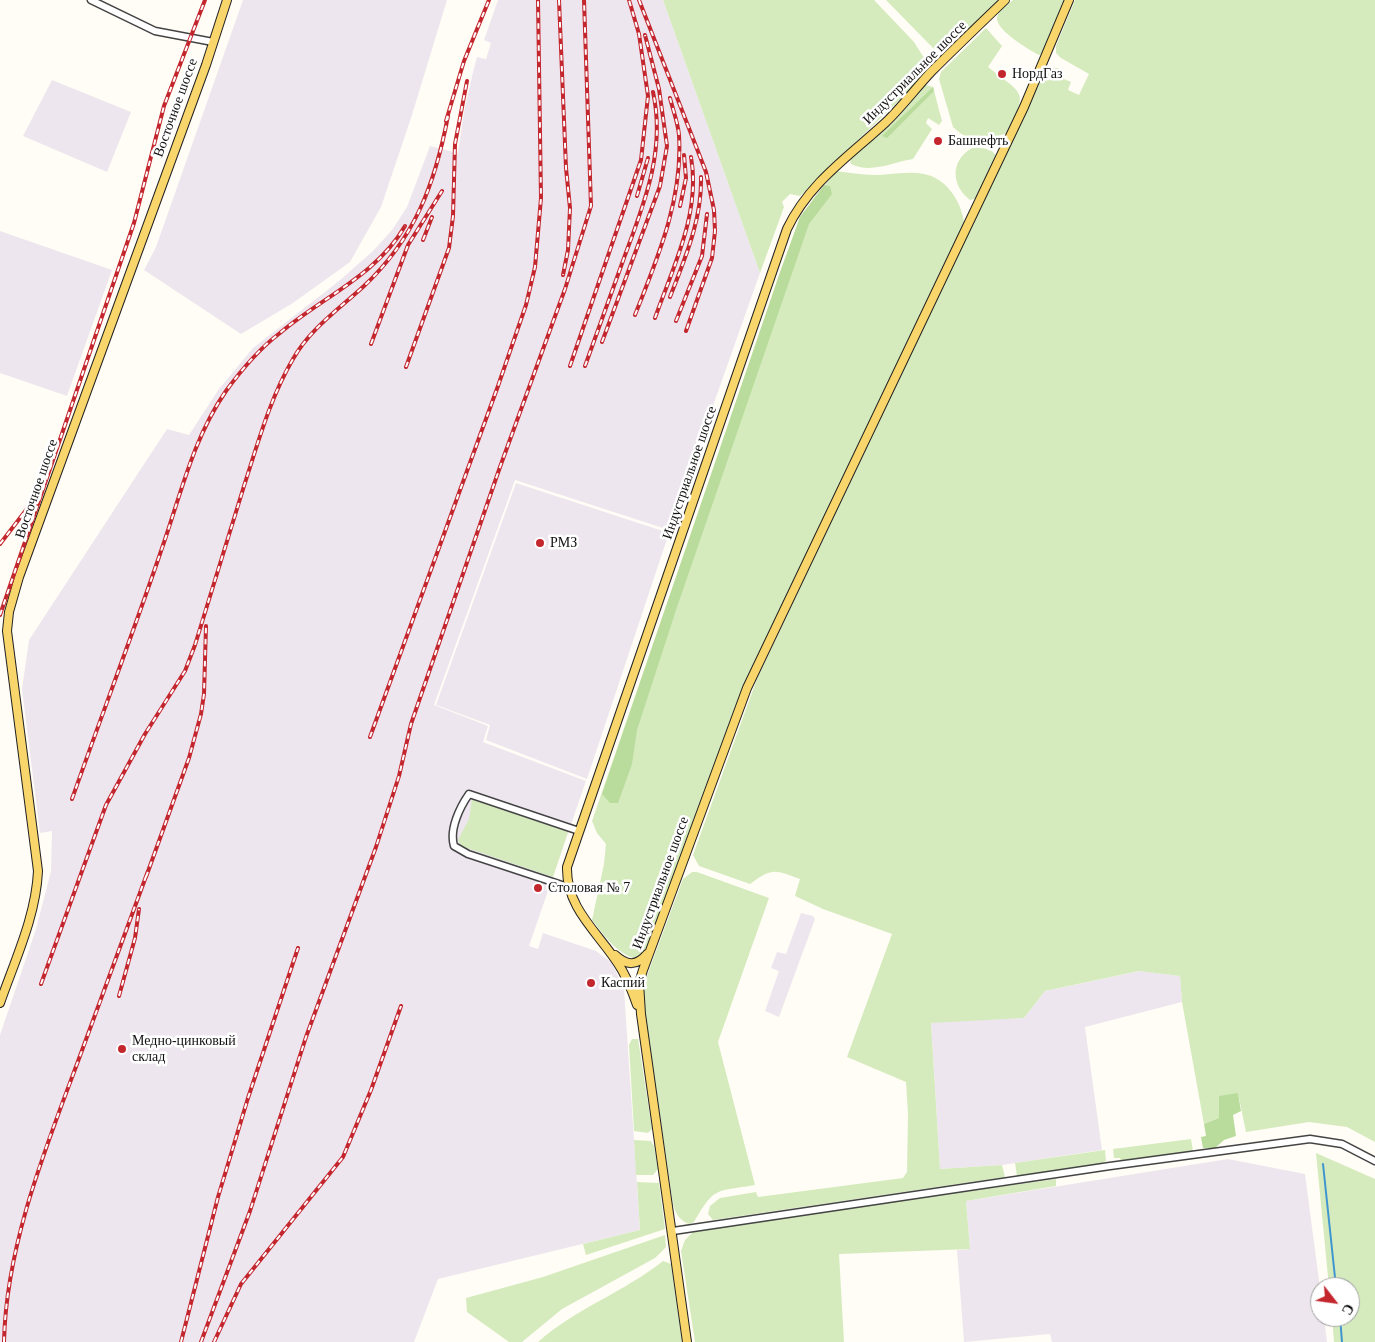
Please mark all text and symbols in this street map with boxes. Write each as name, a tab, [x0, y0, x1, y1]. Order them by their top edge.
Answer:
street label: Индустриальное шоссе	[860, 18, 970, 128]
street label: Восточное шоссе	[150, 56, 202, 160]
place label: НордГаз	[1012, 66, 1063, 82]
marker: НордГаз	[996, 68, 1008, 80]
place label: Башнефть	[948, 133, 1008, 149]
marker: Башнефть	[932, 135, 944, 147]
street label: Индустриальное шоссе	[659, 404, 721, 542]
street label: Восточное шоссе	[12, 437, 62, 541]
place label: РМЗ	[550, 535, 577, 551]
marker: РМЗ	[534, 537, 546, 549]
street label: Индустриальное шоссе	[629, 814, 693, 952]
place label: Столовая № 7	[548, 880, 630, 896]
marker: Столовая № 7	[532, 882, 544, 894]
place label: Каспий	[601, 975, 645, 991]
marker: Каспий	[585, 977, 597, 989]
place label: Медно-цинковый склад	[132, 1033, 236, 1066]
marker: Медно-цинковый склад	[116, 1043, 128, 1055]
north arrow	[1310, 1277, 1360, 1327]
text: С	[1339, 1301, 1357, 1317]

